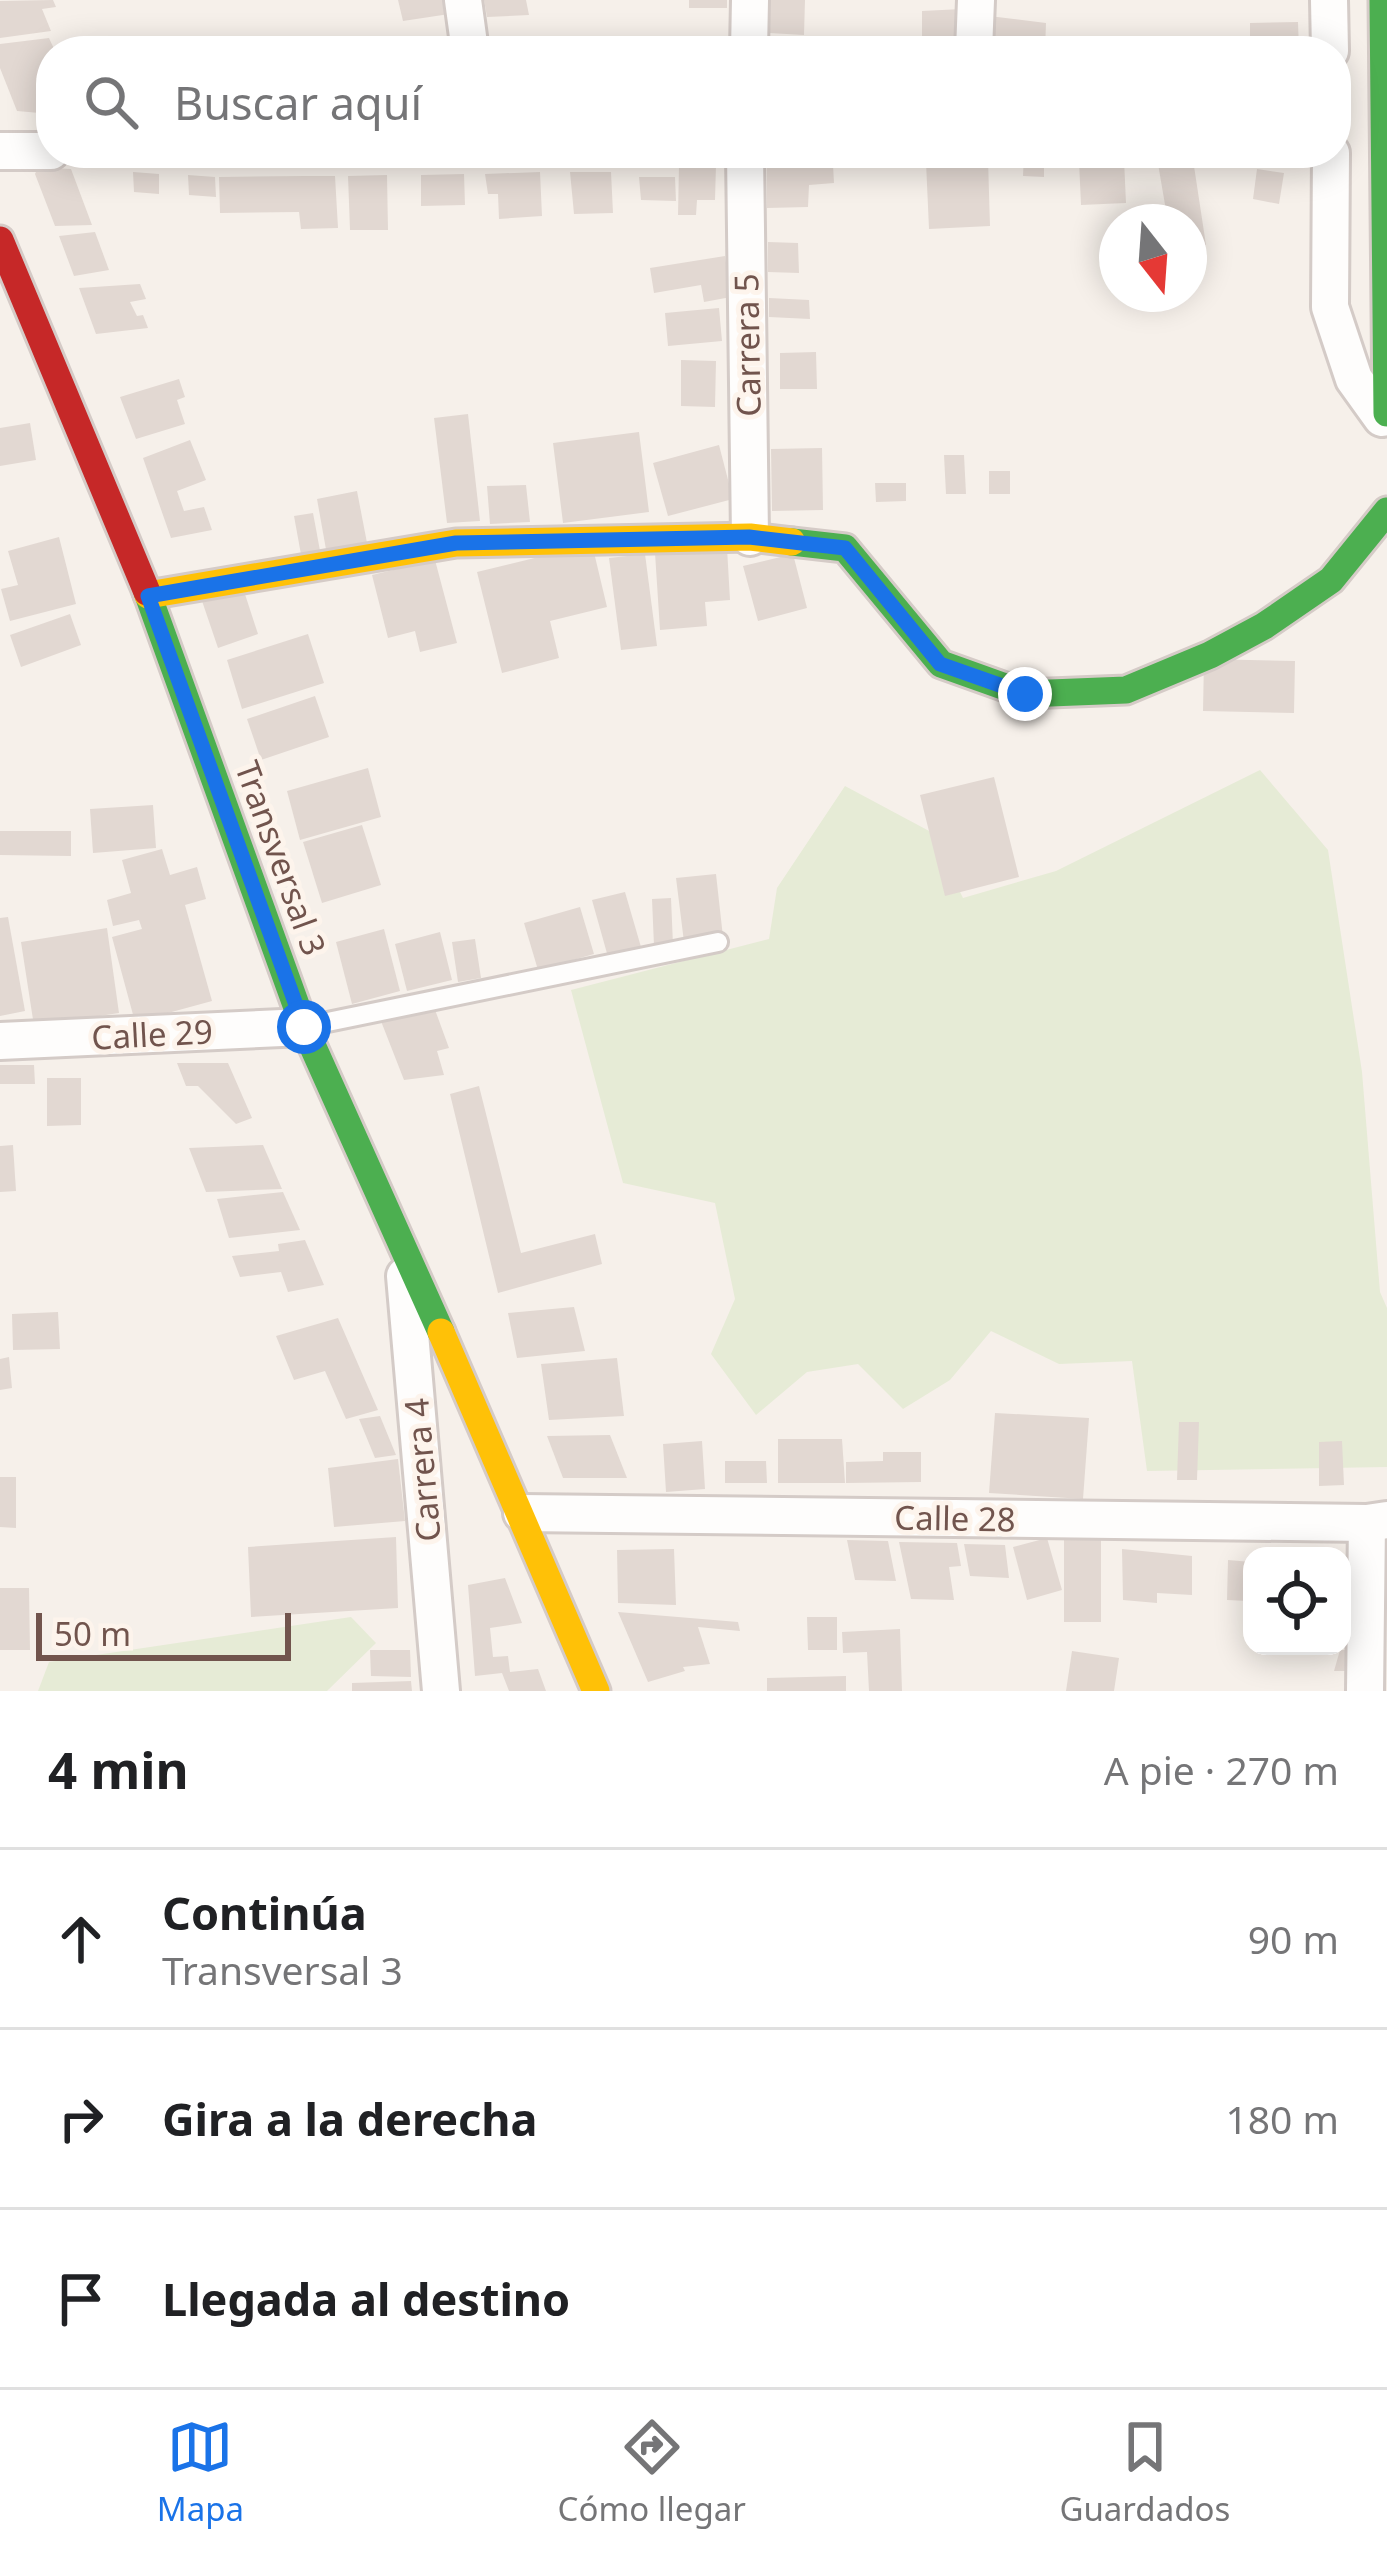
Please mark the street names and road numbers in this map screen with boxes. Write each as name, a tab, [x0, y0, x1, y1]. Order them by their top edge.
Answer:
street label: Carrera 5	[723, 273, 771, 417]
street label: Transversal 3	[225, 755, 337, 961]
street label: Calle 29	[90, 1008, 214, 1060]
street label: Carrera 4	[393, 1396, 451, 1543]
street label: Calle 28	[894, 1494, 1016, 1542]

